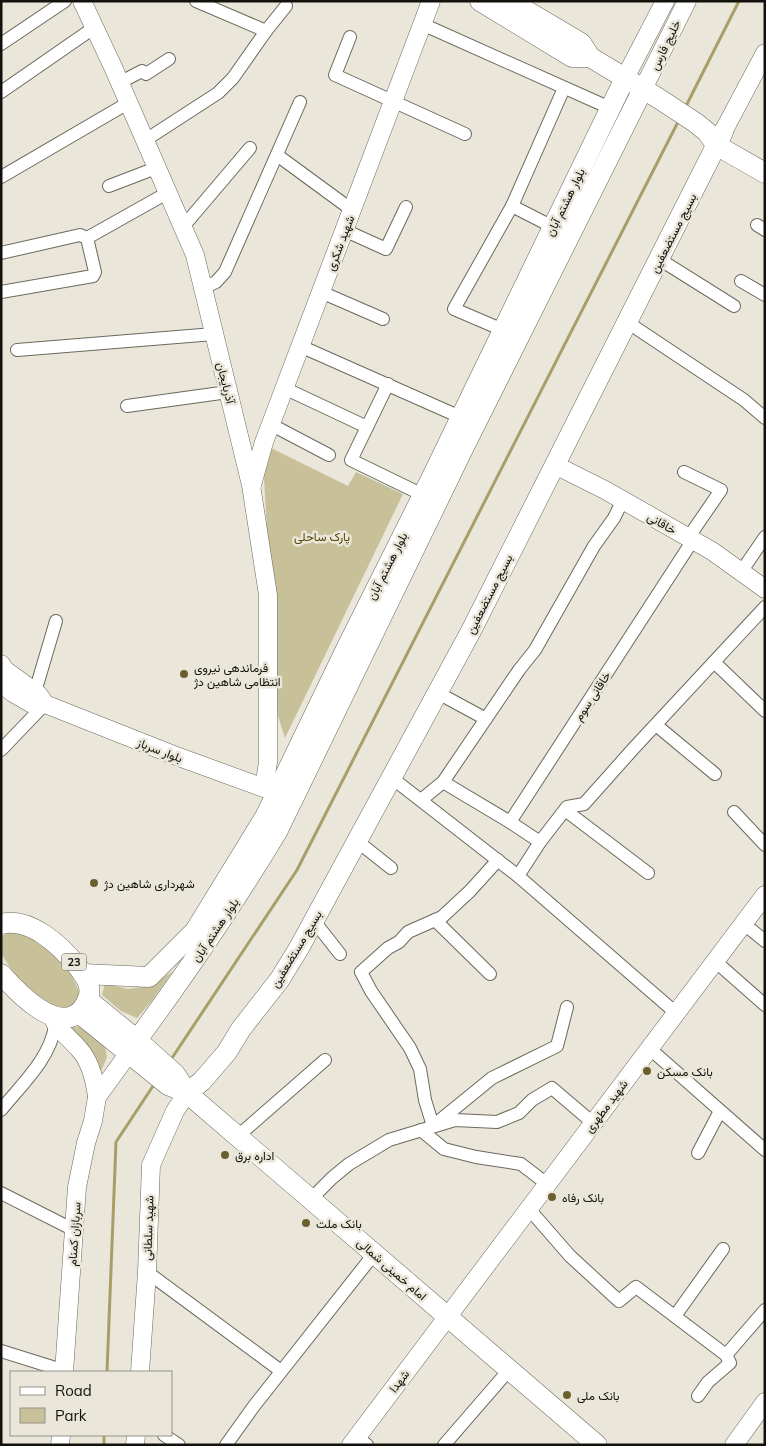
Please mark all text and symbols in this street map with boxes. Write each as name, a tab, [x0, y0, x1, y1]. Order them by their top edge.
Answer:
street label: خلیج فارس	[646, 17, 685, 74]
street label: بلوار هشتم آبان	[542, 166, 589, 239]
street label: بسیج مستضعفین	[646, 191, 701, 276]
street label: شهید شکری	[323, 213, 358, 273]
street label: آذربایجان	[213, 361, 239, 407]
street label: خاقانی	[644, 509, 679, 538]
park label: پارک ساحلی	[294, 529, 350, 545]
street label: بلوار هشتم آبان	[364, 530, 411, 603]
street label: بسیج مستضعفین	[462, 552, 517, 637]
place label: فرماندهی نیروی انتظامی شاهین دژ	[193, 660, 281, 690]
marker: فرماندهی نیروی انتظامی شاهین دژ	[178, 668, 190, 680]
street label: خاقانی سوم	[570, 668, 614, 724]
street label: بلوار سرباز	[134, 734, 185, 766]
place label: شهرداری شاهین دژ	[103, 876, 195, 892]
marker: شهرداری شاهین دژ	[88, 877, 100, 889]
street label: بلوار هشتم آبان	[188, 895, 243, 965]
street label: بسیج مستضعفین	[267, 908, 327, 991]
road number: 23	[62, 954, 86, 970]
place label: بانک مسکن	[657, 1064, 713, 1080]
marker: بانک مسکن	[641, 1065, 653, 1077]
street label: شهید مطهری	[581, 1076, 632, 1136]
place label: اداره برق	[235, 1148, 274, 1164]
marker: اداره برق	[219, 1149, 231, 1161]
place label: بانک رفاه	[562, 1190, 604, 1206]
marker: بانک رفاه	[546, 1191, 558, 1203]
street label: شهید سلطانی	[139, 1195, 158, 1261]
street label: سربازان کمنام	[64, 1201, 85, 1267]
place label: بانک ملت	[316, 1216, 362, 1231]
marker: بانک ملت	[300, 1217, 312, 1229]
street label: امام خمینی شمالی	[353, 1235, 430, 1304]
street label: شهدا	[386, 1367, 413, 1396]
legend	[10, 1371, 172, 1436]
text: Road	[55, 1381, 92, 1400]
place label: بانک ملی	[577, 1388, 620, 1404]
marker: بانک ملی	[561, 1389, 573, 1401]
text: Park	[55, 1406, 87, 1425]

